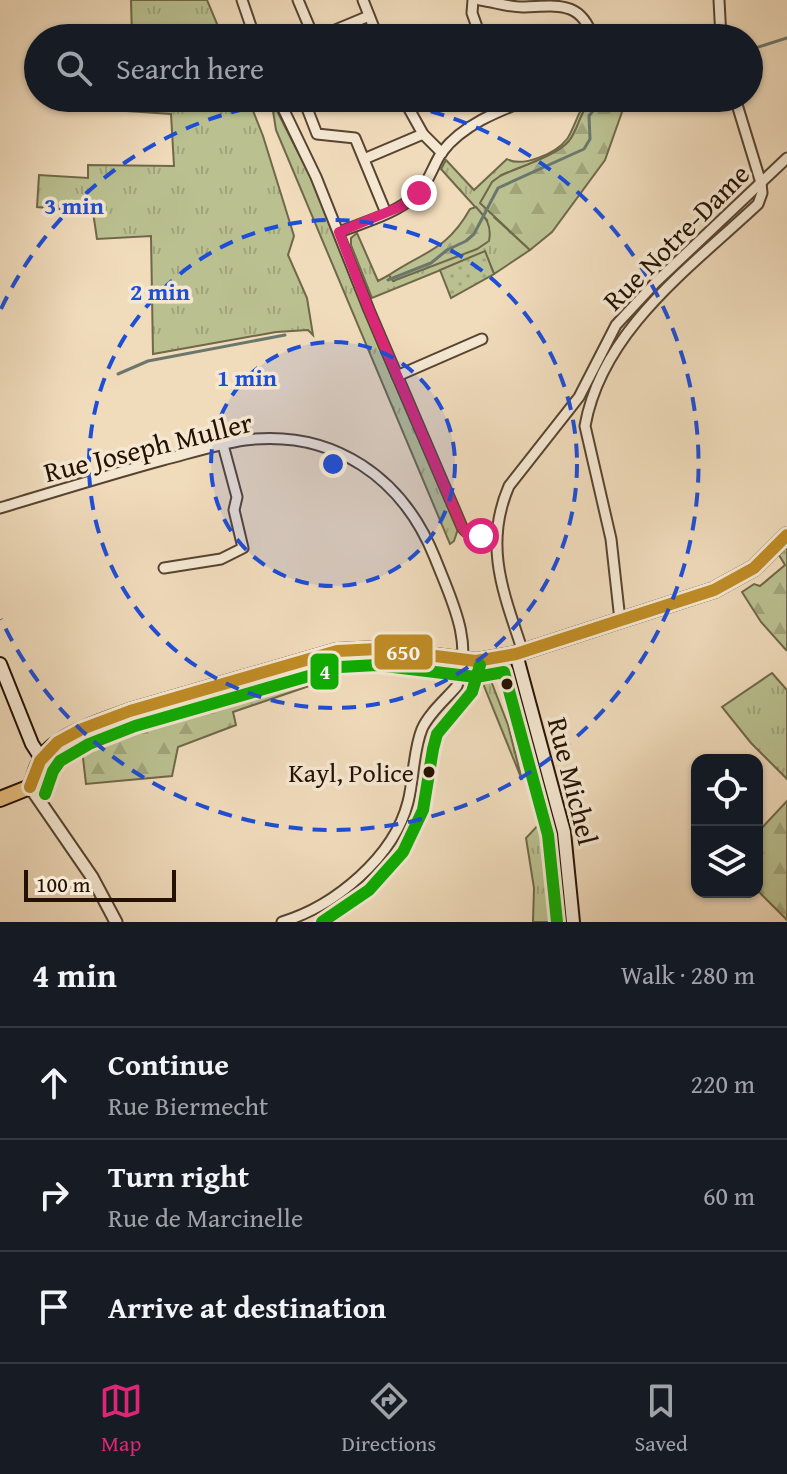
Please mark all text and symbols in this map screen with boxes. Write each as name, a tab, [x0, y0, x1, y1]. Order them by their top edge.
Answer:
search box	[24, 24, 763, 112]
icon: search	[52, 46, 96, 90]
text: Search here	[116, 46, 264, 90]
street label: Rue Notre-Dame	[593, 154, 758, 319]
route end	[401, 175, 437, 211]
text: 3 min	[44, 188, 104, 223]
text: 2 min	[130, 274, 190, 309]
text: 1 min	[217, 360, 277, 395]
street label: Rue Joseph Muller	[39, 401, 257, 492]
centre of rings	[319, 450, 347, 478]
route start	[463, 518, 499, 554]
line badge: 650	[373, 633, 434, 671]
text: 650	[386, 636, 420, 668]
line badge: 4	[309, 652, 340, 691]
text: 4	[319, 655, 331, 687]
unlabelled marker	[499, 676, 515, 692]
street label: Rue Michel	[538, 713, 609, 849]
place label: Kayl, Police	[288, 753, 414, 792]
map controls	[691, 754, 763, 898]
button: locate	[691, 754, 763, 826]
marker: Kayl, Police	[421, 764, 437, 780]
button: layers	[691, 826, 763, 898]
scale bar	[24, 866, 176, 902]
text: 100 m	[36, 868, 91, 900]
text: 4 min	[32, 950, 117, 999]
text: Walk · 280 m	[621, 955, 755, 994]
text: Continue	[108, 1042, 229, 1086]
icon: ahead	[32, 1061, 76, 1105]
text: 220 m	[690, 1064, 755, 1103]
text: Rue Biermecht	[108, 1086, 268, 1125]
text: Turn right	[108, 1154, 249, 1198]
icon: right	[32, 1173, 76, 1217]
text: 60 m	[703, 1176, 755, 1215]
text: Rue de Marcinelle	[108, 1198, 303, 1237]
icon: arrive	[32, 1285, 76, 1329]
text: Arrive at destination	[108, 1285, 386, 1329]
tab: Map	[99, 1379, 143, 1459]
tab: Directions	[342, 1379, 436, 1459]
tab: Saved	[635, 1379, 688, 1459]

